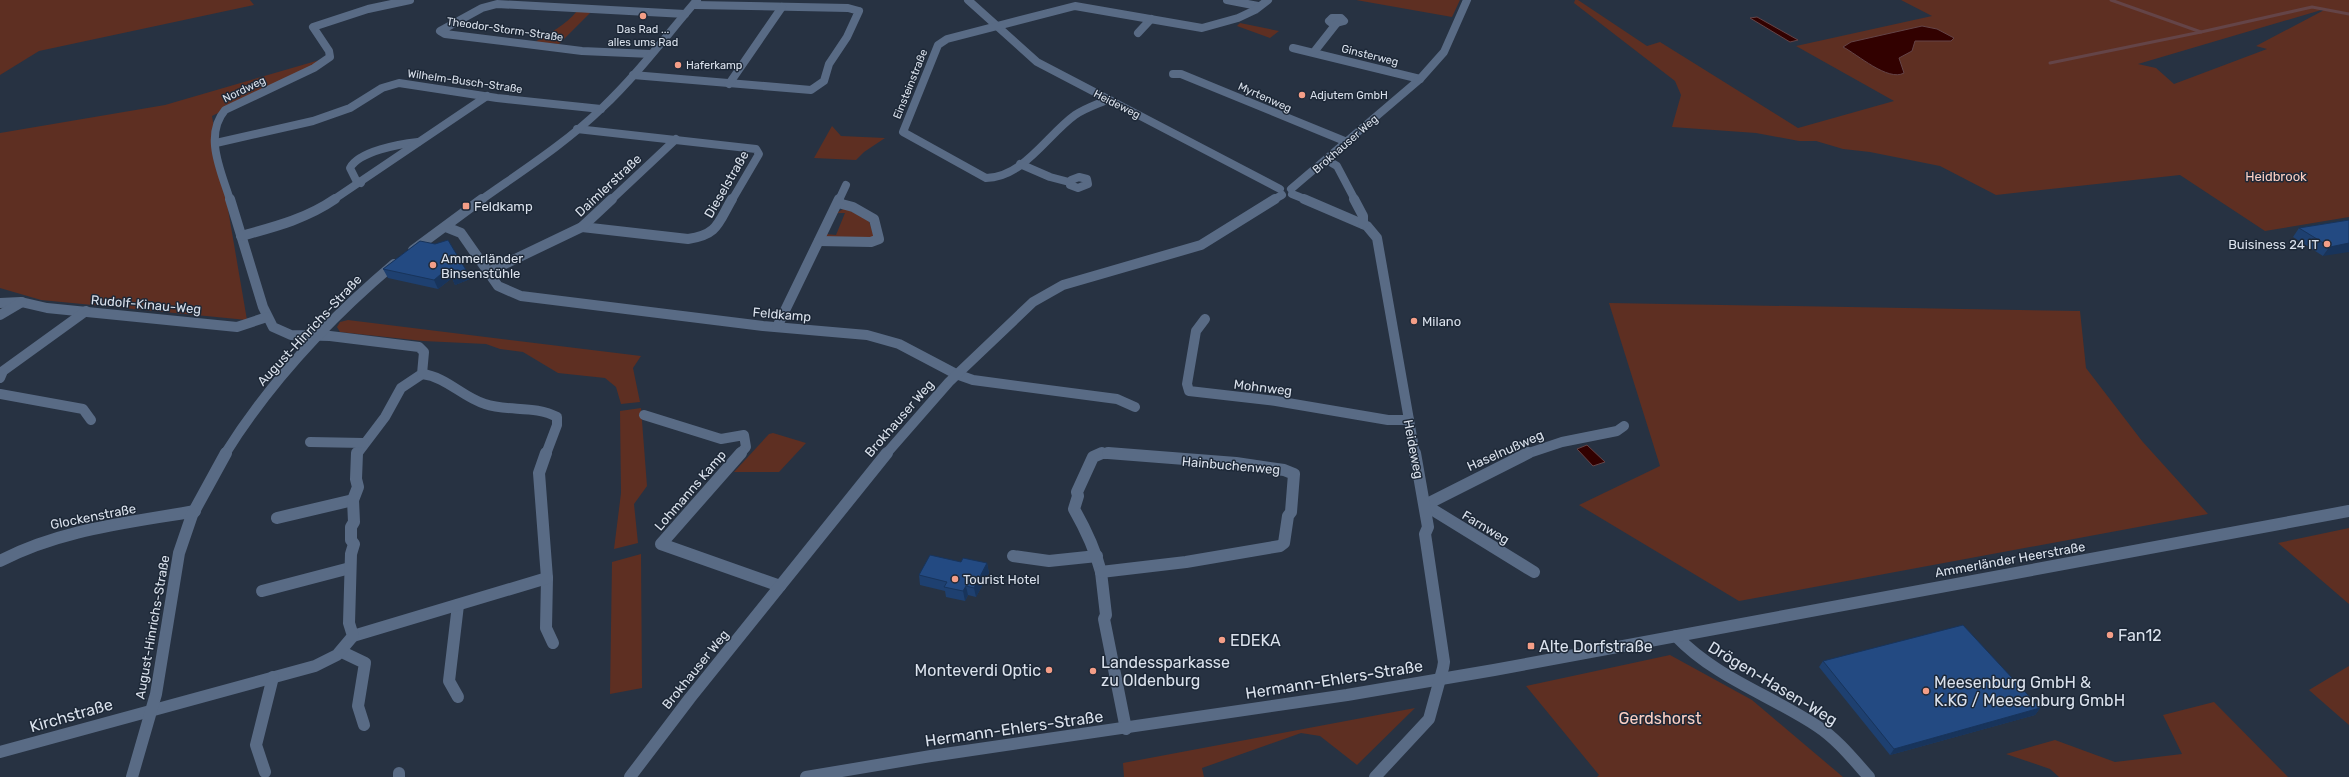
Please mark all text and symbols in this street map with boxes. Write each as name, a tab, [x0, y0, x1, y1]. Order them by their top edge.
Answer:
marker: Das Rad ... alles ums Rad	[638, 11, 648, 21]
street label: Theodor-Storm-Straße	[446, 15, 564, 44]
place label: Das Rad ... alles ums Rad	[608, 23, 678, 49]
street label: Ginsterweg	[1340, 42, 1400, 69]
street label: Einsteinstraße	[891, 47, 930, 121]
place label: Haferkamp	[686, 59, 742, 72]
marker: Haferkamp	[673, 60, 683, 70]
street label: Wilhelm-Busch-Straße	[407, 67, 523, 96]
street label: Nordweg	[221, 74, 268, 105]
street label: Myrtenweg	[1236, 80, 1294, 115]
street label: Heideweg	[1091, 87, 1142, 122]
place label: Adjutem GmbH	[1310, 89, 1388, 102]
marker: Adjutem GmbH	[1297, 90, 1307, 100]
street label: Brokhauser Weg	[1310, 112, 1381, 176]
street label: Dieselstraße	[701, 148, 752, 221]
street label: Daimlerstraße	[572, 151, 644, 220]
park label: Heidbrook	[2245, 169, 2307, 184]
place label: Feldkamp	[474, 199, 533, 214]
marker: Feldkamp	[461, 201, 471, 211]
place label: Buisiness 24 IT	[2228, 237, 2319, 252]
marker: Buisiness 24 IT	[2322, 239, 2332, 249]
place label: Ammerländer Binsenstühle	[441, 251, 523, 281]
marker: Ammerländer Binsenstühle	[428, 260, 438, 270]
street label: August-Hinrichs-Straße	[254, 272, 365, 390]
street label: Rudolf-Kinau-Weg	[90, 292, 202, 318]
street label: Feldkamp	[752, 304, 812, 325]
place label: Milano	[1422, 314, 1461, 329]
marker: Milano	[1409, 316, 1419, 326]
street label: Mohnweg	[1233, 376, 1293, 400]
street label: Brokhauser Weg	[862, 377, 938, 461]
street label: Heideweg	[1399, 418, 1427, 480]
street label: Haselnußweg	[1465, 427, 1546, 475]
street label: Lohmanns Kamp	[652, 447, 729, 533]
street label: Hainbuchenweg	[1181, 454, 1281, 478]
street label: Glockenstraße	[49, 501, 137, 532]
street label: Farnweg	[1459, 508, 1512, 548]
street label: Ammerländer Heerstraße	[1934, 539, 2087, 580]
street label: August-Hinrichs-Straße	[132, 554, 174, 700]
place label: Tourist Hotel	[963, 572, 1040, 587]
marker: Tourist Hotel	[950, 574, 960, 584]
place label: Fan12	[2118, 626, 2162, 645]
street label: Brokhauser Weg	[659, 627, 733, 712]
marker: Fan12	[2105, 630, 2115, 640]
place label: EDEKA	[1230, 631, 1281, 650]
marker: EDEKA	[1217, 635, 1227, 645]
place label: Alte Dorfstraße	[1539, 637, 1653, 656]
street label: Drögen-Hasen-Weg	[1705, 637, 1841, 730]
marker: Alte Dorfstraße	[1526, 641, 1536, 651]
place label: Landessparkasse zu Oldenburg	[1101, 653, 1230, 690]
street label: Hermann-Ehlers-Straße	[1244, 656, 1424, 703]
place label: Monteverdi Optic	[915, 661, 1041, 680]
marker: Monteverdi Optic	[1044, 665, 1054, 675]
marker: Landessparkasse zu Oldenburg	[1088, 666, 1098, 676]
place label: Meesenburg GmbH & K.KG / Meesenburg GmbH	[1934, 673, 2125, 710]
marker: Meesenburg GmbH & K.KG / Meesenburg GmbH	[1921, 686, 1931, 696]
street label: Kirchstraße	[27, 695, 115, 736]
street label: Hermann-Ehlers-Straße	[924, 707, 1104, 750]
park label: Gerdshorst	[1619, 709, 1701, 728]

